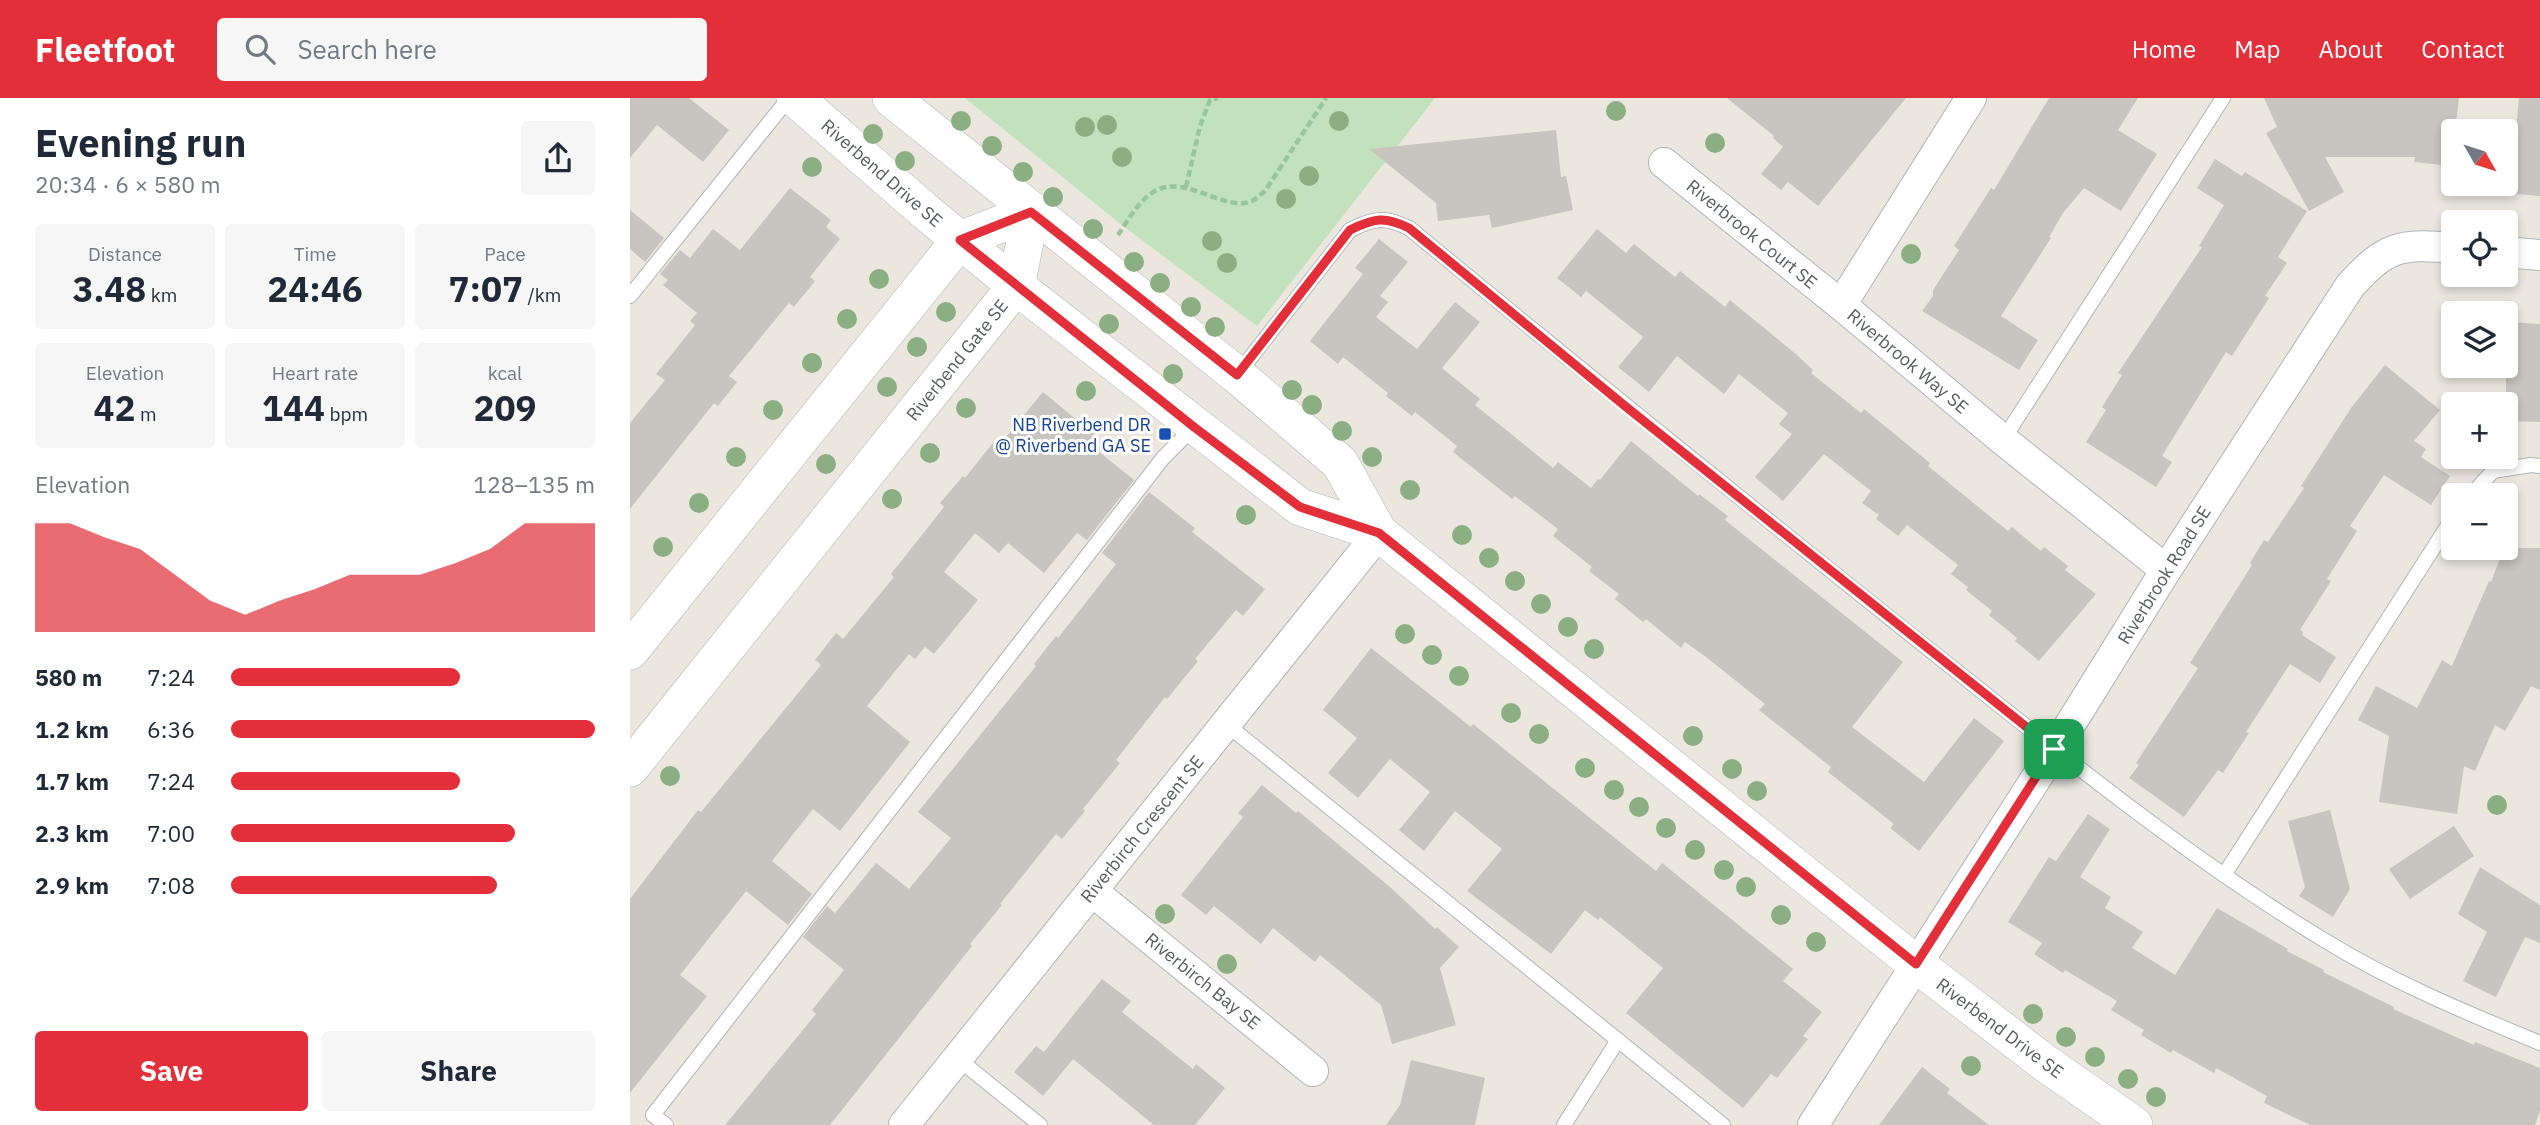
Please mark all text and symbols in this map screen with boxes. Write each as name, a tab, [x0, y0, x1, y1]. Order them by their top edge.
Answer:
search box	[217, 18, 707, 81]
text: Fleetfoot	[35, 28, 175, 71]
icon: search	[241, 30, 279, 68]
text: Search here	[297, 32, 437, 66]
text: Home	[2132, 33, 2196, 65]
text: Map	[2234, 33, 2280, 65]
text: About	[2318, 33, 2383, 65]
text: Contact	[2421, 33, 2505, 65]
street label: Riverbend Drive SE	[817, 114, 947, 232]
text: Evening run	[35, 118, 246, 167]
north arrow	[2441, 119, 2518, 196]
map controls	[2441, 119, 2518, 560]
button: share	[521, 121, 595, 195]
text: 20:34 · 6 × 580 m	[35, 169, 221, 199]
street label: Riverbrook Court SE	[1682, 174, 1822, 294]
button: locate	[2441, 210, 2518, 287]
text: Distance	[88, 242, 162, 266]
text: Time	[294, 242, 336, 266]
text: Pace	[484, 242, 526, 266]
text: 3.48	[73, 266, 146, 312]
text: 24:46	[267, 266, 363, 312]
text: 7:07	[449, 266, 523, 312]
text: km	[146, 283, 177, 307]
text: /km	[523, 283, 561, 307]
street label: Riverbend Gate SE	[901, 295, 1013, 425]
button: layers	[2441, 301, 2518, 378]
street label: Riverbrook Way SE	[1843, 303, 1973, 419]
text: Elevation	[86, 361, 164, 385]
text: Heart rate	[272, 361, 358, 385]
text: kcal	[488, 361, 522, 385]
text: 42	[93, 385, 135, 431]
text: 144	[262, 385, 325, 431]
text: 209	[473, 385, 537, 431]
button: +	[2441, 392, 2518, 469]
text: m	[135, 402, 157, 426]
text: bpm	[325, 402, 368, 426]
place label: NB Riverbend DR @ Riverbend GA SE	[995, 413, 1151, 457]
marker: NB Riverbend DR @ Riverbend GA SE	[1157, 426, 1173, 442]
text: Elevation	[35, 469, 130, 499]
text: 128–135 m	[473, 469, 595, 499]
button: −	[2441, 483, 2518, 560]
street label: Riverbrook Road SE	[2112, 502, 2216, 648]
text: 580 m	[35, 662, 102, 692]
text: 7:24	[147, 662, 195, 692]
text: 1.2 km	[35, 714, 109, 744]
text: 6:36	[147, 714, 195, 744]
pin	[2024, 719, 2084, 779]
icon: arrive	[2035, 730, 2073, 768]
street label: Riverbirch Crescent SE	[1075, 751, 1209, 907]
text: 1.7 km	[35, 766, 109, 796]
text: 7:24	[147, 766, 195, 796]
text: 2.3 km	[35, 818, 109, 848]
text: 7:00	[147, 818, 195, 848]
text: 2.9 km	[35, 870, 109, 900]
text: 7:08	[147, 870, 195, 900]
street label: Riverbirch Bay SE	[1141, 927, 1265, 1035]
street label: Riverbend Drive SE	[1932, 973, 2068, 1083]
button: Save	[35, 1031, 308, 1111]
button: Share	[322, 1031, 595, 1111]

